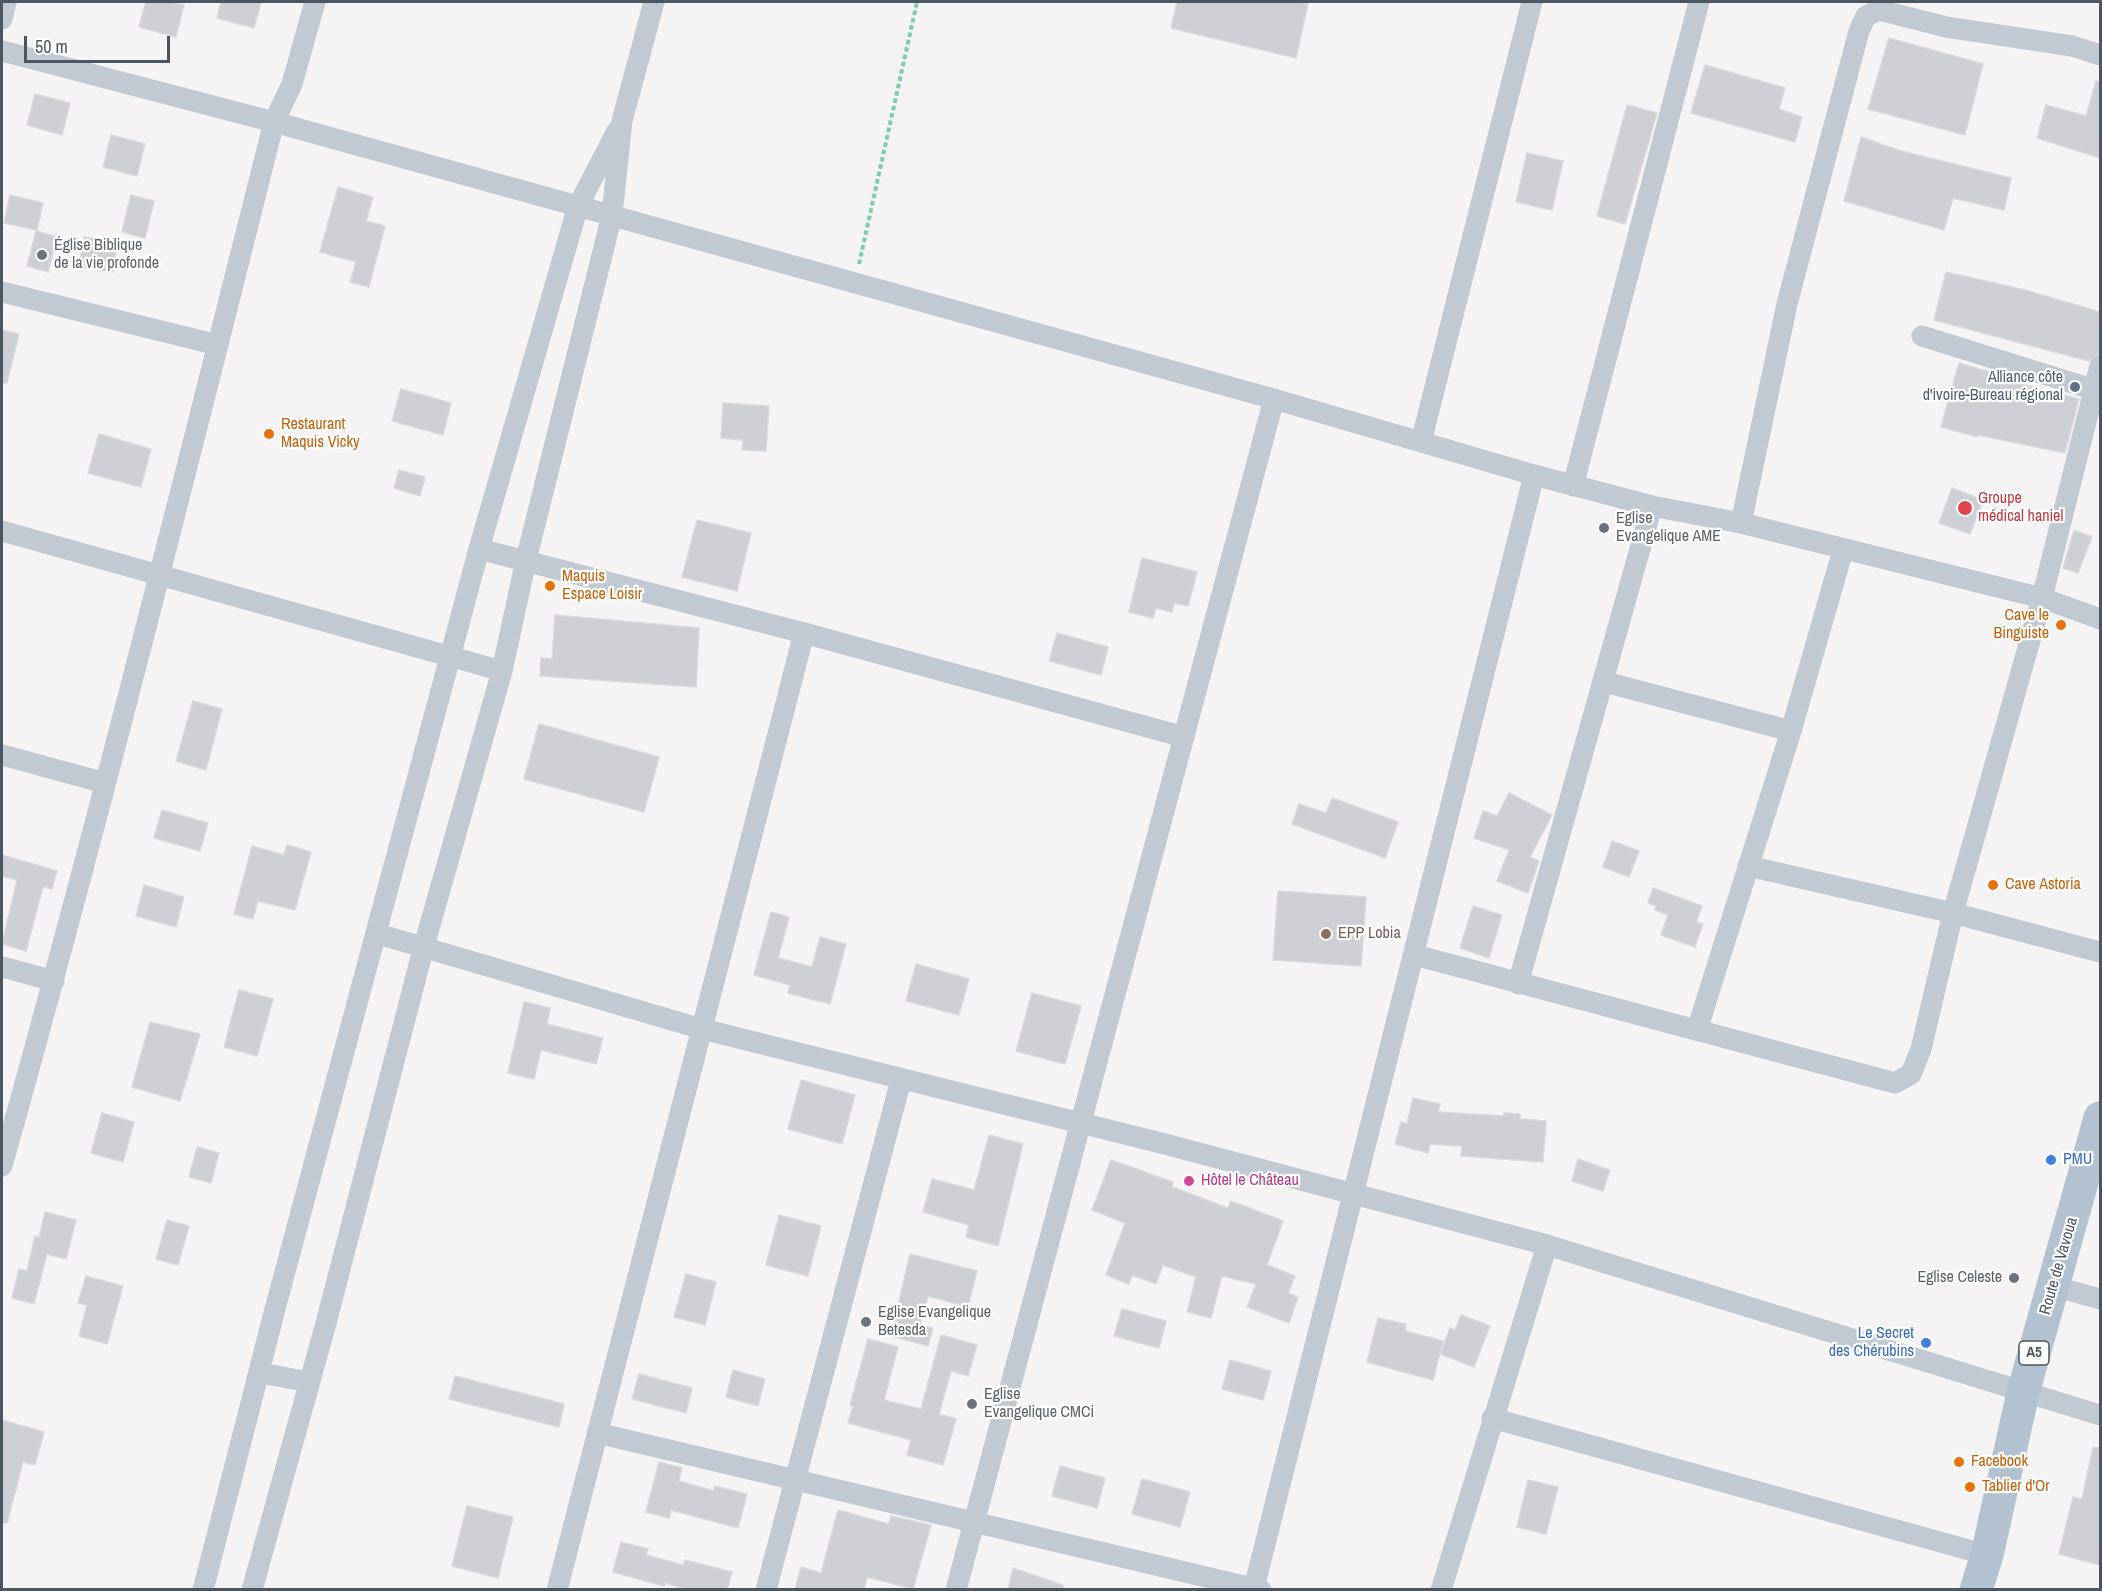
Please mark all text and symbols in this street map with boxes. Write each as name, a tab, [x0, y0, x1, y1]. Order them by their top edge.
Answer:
scale bar	[27, 24, 172, 62]
text: 50 m	[35, 34, 68, 59]
place label: Église Biblique de la vie profonde	[54, 236, 159, 274]
marker: Église Biblique de la vie profonde	[35, 248, 49, 262]
place label: Alliance côte d'ivoire-Bureau régional	[1923, 368, 2063, 406]
marker: Alliance côte d'ivoire-Bureau régional	[2068, 380, 2082, 394]
place label: Restaurant Maquis Vicky	[281, 415, 360, 453]
marker: Restaurant Maquis Vicky	[262, 427, 276, 441]
place label: Groupe médical haniel	[1978, 489, 2063, 527]
marker: Groupe médical haniel	[1956, 499, 1974, 517]
place label: Eglise Evangelique AME	[1616, 509, 1721, 547]
marker: Eglise Evangelique AME	[1597, 521, 1611, 535]
place label: Maquis Espace Loisir	[562, 567, 642, 605]
marker: Maquis Espace Loisir	[543, 579, 557, 593]
place label: Cave le Binguiste	[1994, 606, 2049, 644]
marker: Cave le Binguiste	[2054, 618, 2068, 632]
place label: Cave Astoria	[2005, 875, 2081, 895]
marker: Cave Astoria	[1986, 878, 2000, 892]
place label: EPP Lobia	[1338, 924, 1401, 944]
marker: EPP Lobia	[1319, 927, 1333, 941]
place label: PMU	[2063, 1150, 2092, 1170]
marker: PMU	[2044, 1153, 2058, 1167]
place label: Hôtel le Château	[1201, 1171, 1299, 1191]
marker: Hôtel le Château	[1182, 1174, 1196, 1188]
street label: Route de Vavoua	[2036, 1215, 2082, 1317]
place label: Eglise Celeste	[1917, 1268, 2002, 1288]
marker: Eglise Celeste	[2007, 1271, 2021, 1285]
place label: Eglise Evangelique Betesda	[878, 1303, 991, 1341]
marker: Eglise Evangelique Betesda	[859, 1315, 873, 1329]
place label: Le Secret des Chérubins	[1829, 1324, 1914, 1362]
marker: Le Secret des Chérubins	[1919, 1336, 1933, 1350]
road number: A5	[2019, 1341, 2049, 1365]
place label: Eglise Evangelique CMCi	[984, 1385, 1094, 1423]
marker: Eglise Evangelique CMCi	[965, 1397, 979, 1411]
place label: Facebook	[1971, 1452, 2028, 1472]
marker: Facebook	[1952, 1455, 1966, 1469]
place label: Tablier d'Or	[1982, 1477, 2050, 1497]
marker: Tablier d'Or	[1963, 1480, 1977, 1494]

